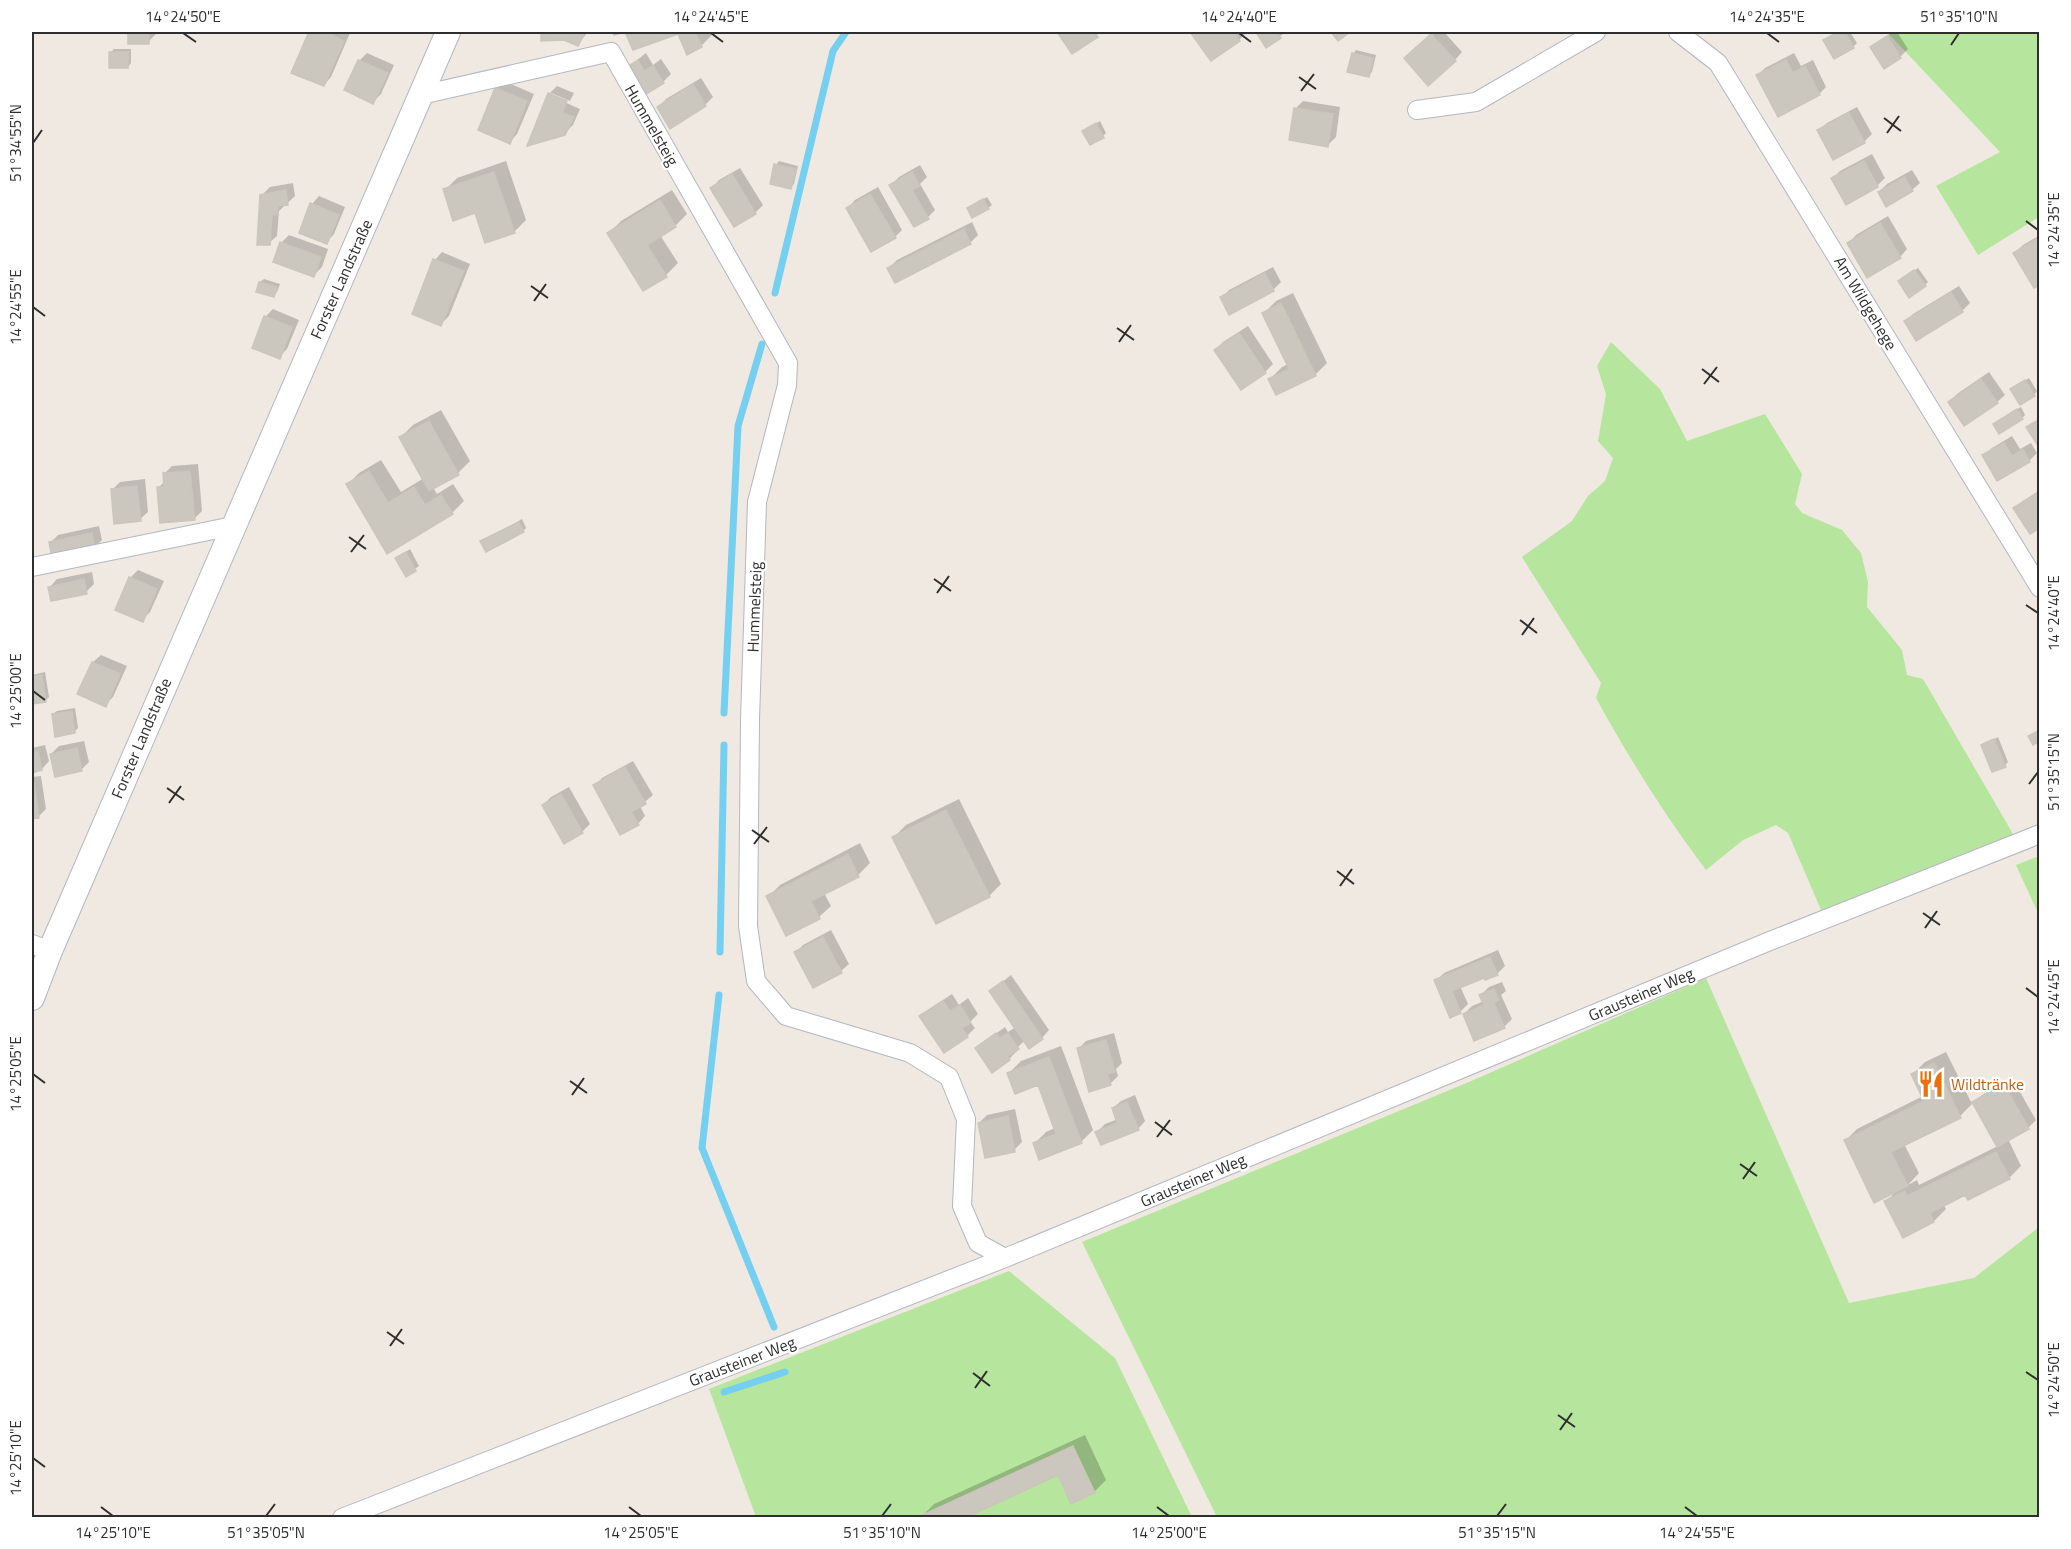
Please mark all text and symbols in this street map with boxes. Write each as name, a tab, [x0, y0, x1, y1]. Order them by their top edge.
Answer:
text: 14°24'50"E	[145, 5, 221, 28]
text: 14°24'45"E	[673, 5, 749, 28]
text: 14°24'40"E	[1201, 5, 1277, 28]
text: 14°24'35"E	[1729, 5, 1805, 28]
text: 51°35'10"N	[1920, 5, 1998, 28]
street label: Hummelsteig	[619, 80, 685, 170]
text: 51°34'55"N	[4, 104, 27, 182]
text: 14°24'35"E	[2042, 192, 2065, 268]
street label: Forster Landstraße	[304, 215, 378, 343]
street label: Am Wildgehege	[1829, 252, 1903, 354]
text: 14°24'55"E	[4, 269, 27, 345]
street label: Hummelsteig	[740, 561, 768, 653]
text: 14°24'40"E	[2042, 575, 2065, 651]
text: 14°25'00"E	[4, 653, 27, 729]
street label: Forster Landstraße	[105, 674, 177, 802]
text: 51°35'15"N	[2042, 733, 2065, 811]
text: 14°24'45"E	[2042, 959, 2065, 1035]
street label: Grausteiner Weg	[1585, 961, 1697, 1027]
text: 14°25'05"E	[4, 1036, 27, 1112]
restaurant icon: Wildtränke	[1916, 1069, 1946, 1099]
place label: Wildtränke	[1951, 1072, 2024, 1096]
street label: Grausteiner Weg	[1137, 1147, 1249, 1213]
street label: Grausteiner Weg	[685, 1330, 799, 1392]
text: 14°24'50"E	[2042, 1342, 2065, 1418]
text: 14°25'10"E	[4, 1420, 27, 1496]
text: 14°25'10"E	[75, 1521, 151, 1544]
text: 51°35'05"N	[227, 1521, 305, 1544]
text: 14°25'05"E	[603, 1521, 679, 1544]
text: 51°35'10"N	[843, 1521, 921, 1544]
text: 14°25'00"E	[1131, 1521, 1207, 1544]
text: 51°35'15"N	[1458, 1521, 1536, 1544]
text: 14°24'55"E	[1659, 1521, 1735, 1544]

